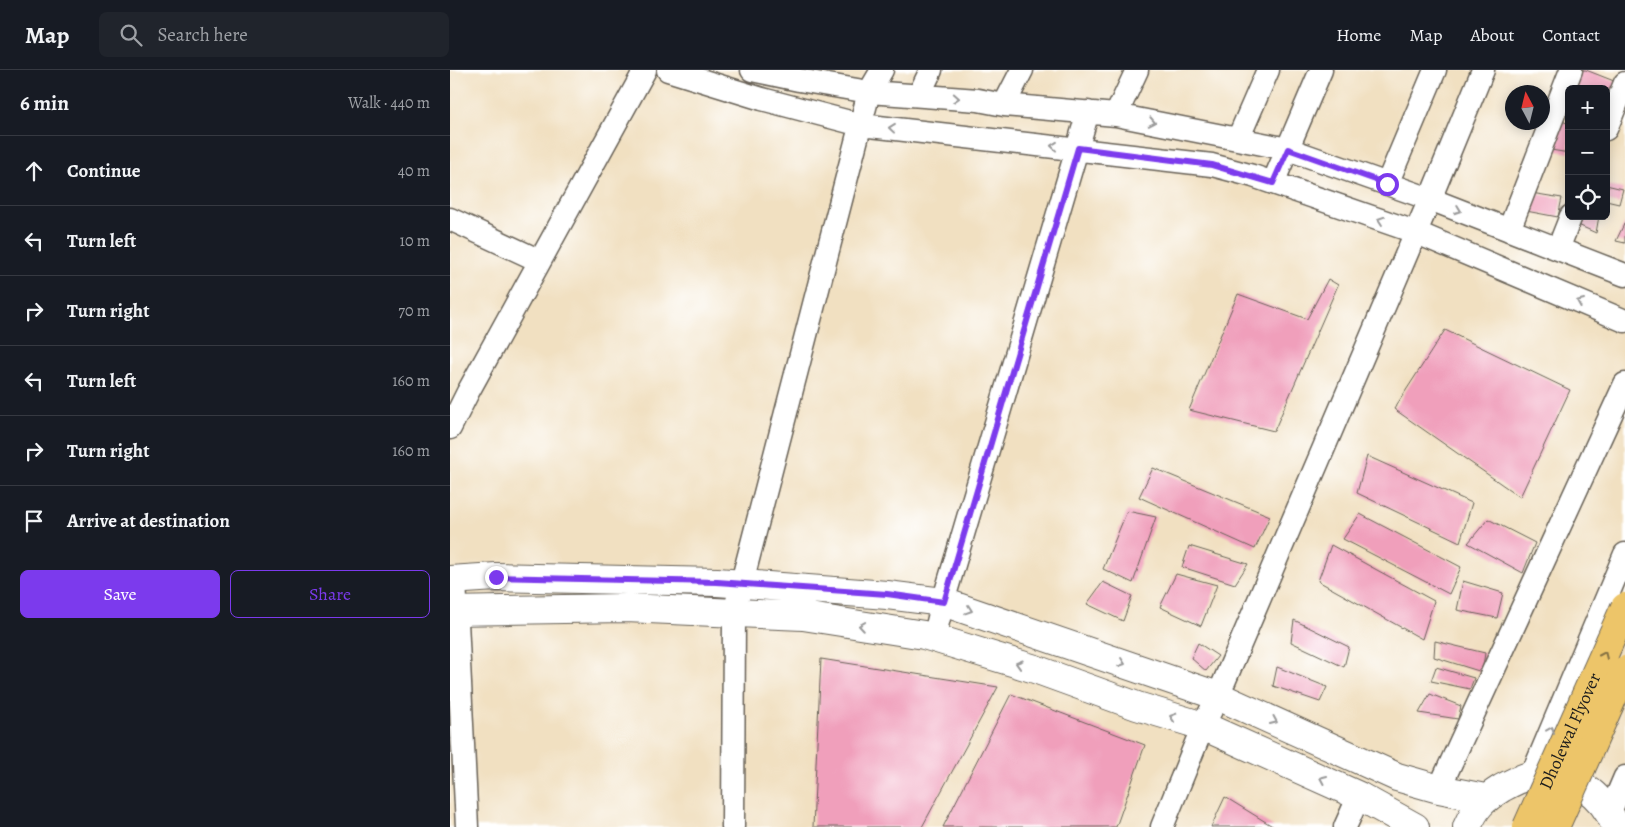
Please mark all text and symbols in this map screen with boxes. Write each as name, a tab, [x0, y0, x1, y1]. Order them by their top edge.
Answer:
search box	[99, 12, 449, 57]
text: Map	[25, 19, 69, 51]
icon: search	[117, 21, 145, 49]
text: Search here	[157, 22, 248, 48]
text: Home	[1336, 23, 1381, 47]
text: Map	[1409, 23, 1442, 47]
text: About	[1470, 23, 1514, 47]
text: Contact	[1542, 23, 1600, 47]
north arrow	[1505, 85, 1550, 130]
map controls	[1565, 85, 1610, 220]
button: +	[1565, 85, 1610, 130]
text: 6 min	[20, 89, 69, 117]
text: Walk · 440 m	[348, 92, 430, 114]
one-way arrow	[952, 92, 960, 103]
one-way arrow	[1147, 116, 1156, 127]
one-way arrow	[888, 123, 896, 134]
button: −	[1565, 130, 1610, 175]
one-way arrow	[1049, 141, 1057, 152]
icon: ahead	[20, 157, 48, 185]
text: Continue	[67, 158, 141, 184]
text: 40 m	[398, 160, 430, 182]
route start	[1376, 173, 1399, 196]
button: locate	[1565, 175, 1610, 220]
one-way arrow	[1453, 204, 1462, 214]
one-way arrow	[1377, 216, 1386, 226]
icon: left	[20, 227, 48, 255]
text: Turn left	[67, 228, 136, 254]
text: 10 m	[400, 230, 430, 252]
icon: right	[20, 297, 48, 325]
one-way arrow	[1576, 297, 1585, 308]
text: Turn right	[67, 298, 149, 324]
text: 70 m	[398, 300, 430, 322]
icon: left	[20, 367, 48, 395]
text: Turn left	[67, 368, 136, 394]
text: 160 m	[392, 370, 430, 392]
icon: right	[20, 437, 48, 465]
text: Turn right	[67, 438, 149, 464]
text: 160 m	[392, 440, 430, 462]
icon: arrive	[20, 507, 48, 535]
text: Arrive at destination	[67, 508, 230, 534]
route end	[485, 566, 508, 589]
button: Save	[20, 570, 220, 618]
button: Share	[230, 570, 430, 618]
one-way arrow	[964, 605, 972, 615]
one-way arrow	[857, 621, 866, 631]
one-way arrow	[1597, 651, 1608, 660]
one-way arrow	[1118, 657, 1126, 667]
one-way arrow	[1015, 660, 1024, 670]
street label: Dholewal Flyover	[1533, 669, 1606, 793]
one-way arrow	[1169, 713, 1177, 723]
one-way arrow	[1269, 715, 1278, 726]
one-way arrow	[1545, 726, 1556, 735]
one-way arrow	[1319, 775, 1328, 786]

